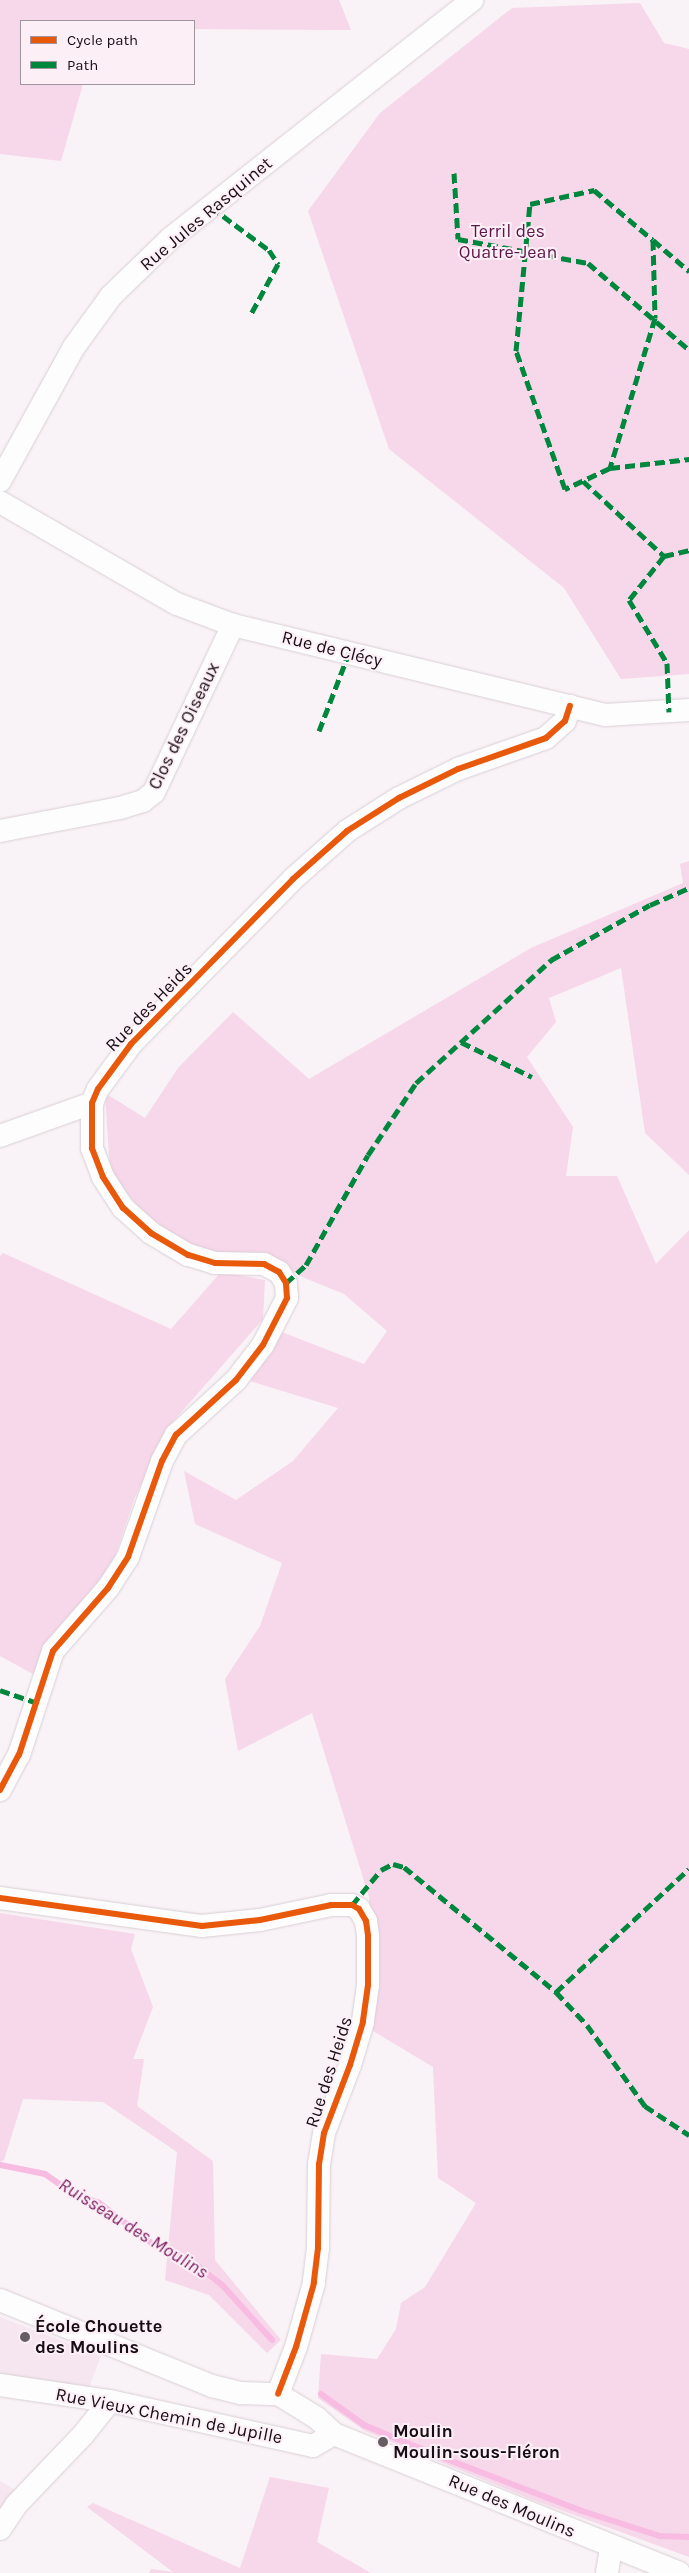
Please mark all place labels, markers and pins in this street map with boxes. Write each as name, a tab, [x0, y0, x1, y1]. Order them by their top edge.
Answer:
place label: École Chouette des Moulins	[35, 2316, 162, 2358]
marker: École Chouette des Moulins	[19, 2331, 31, 2343]
place label: Moulin Moulin-sous-Fléron	[393, 2421, 560, 2464]
marker: Moulin Moulin-sous-Fléron	[377, 2436, 389, 2448]

